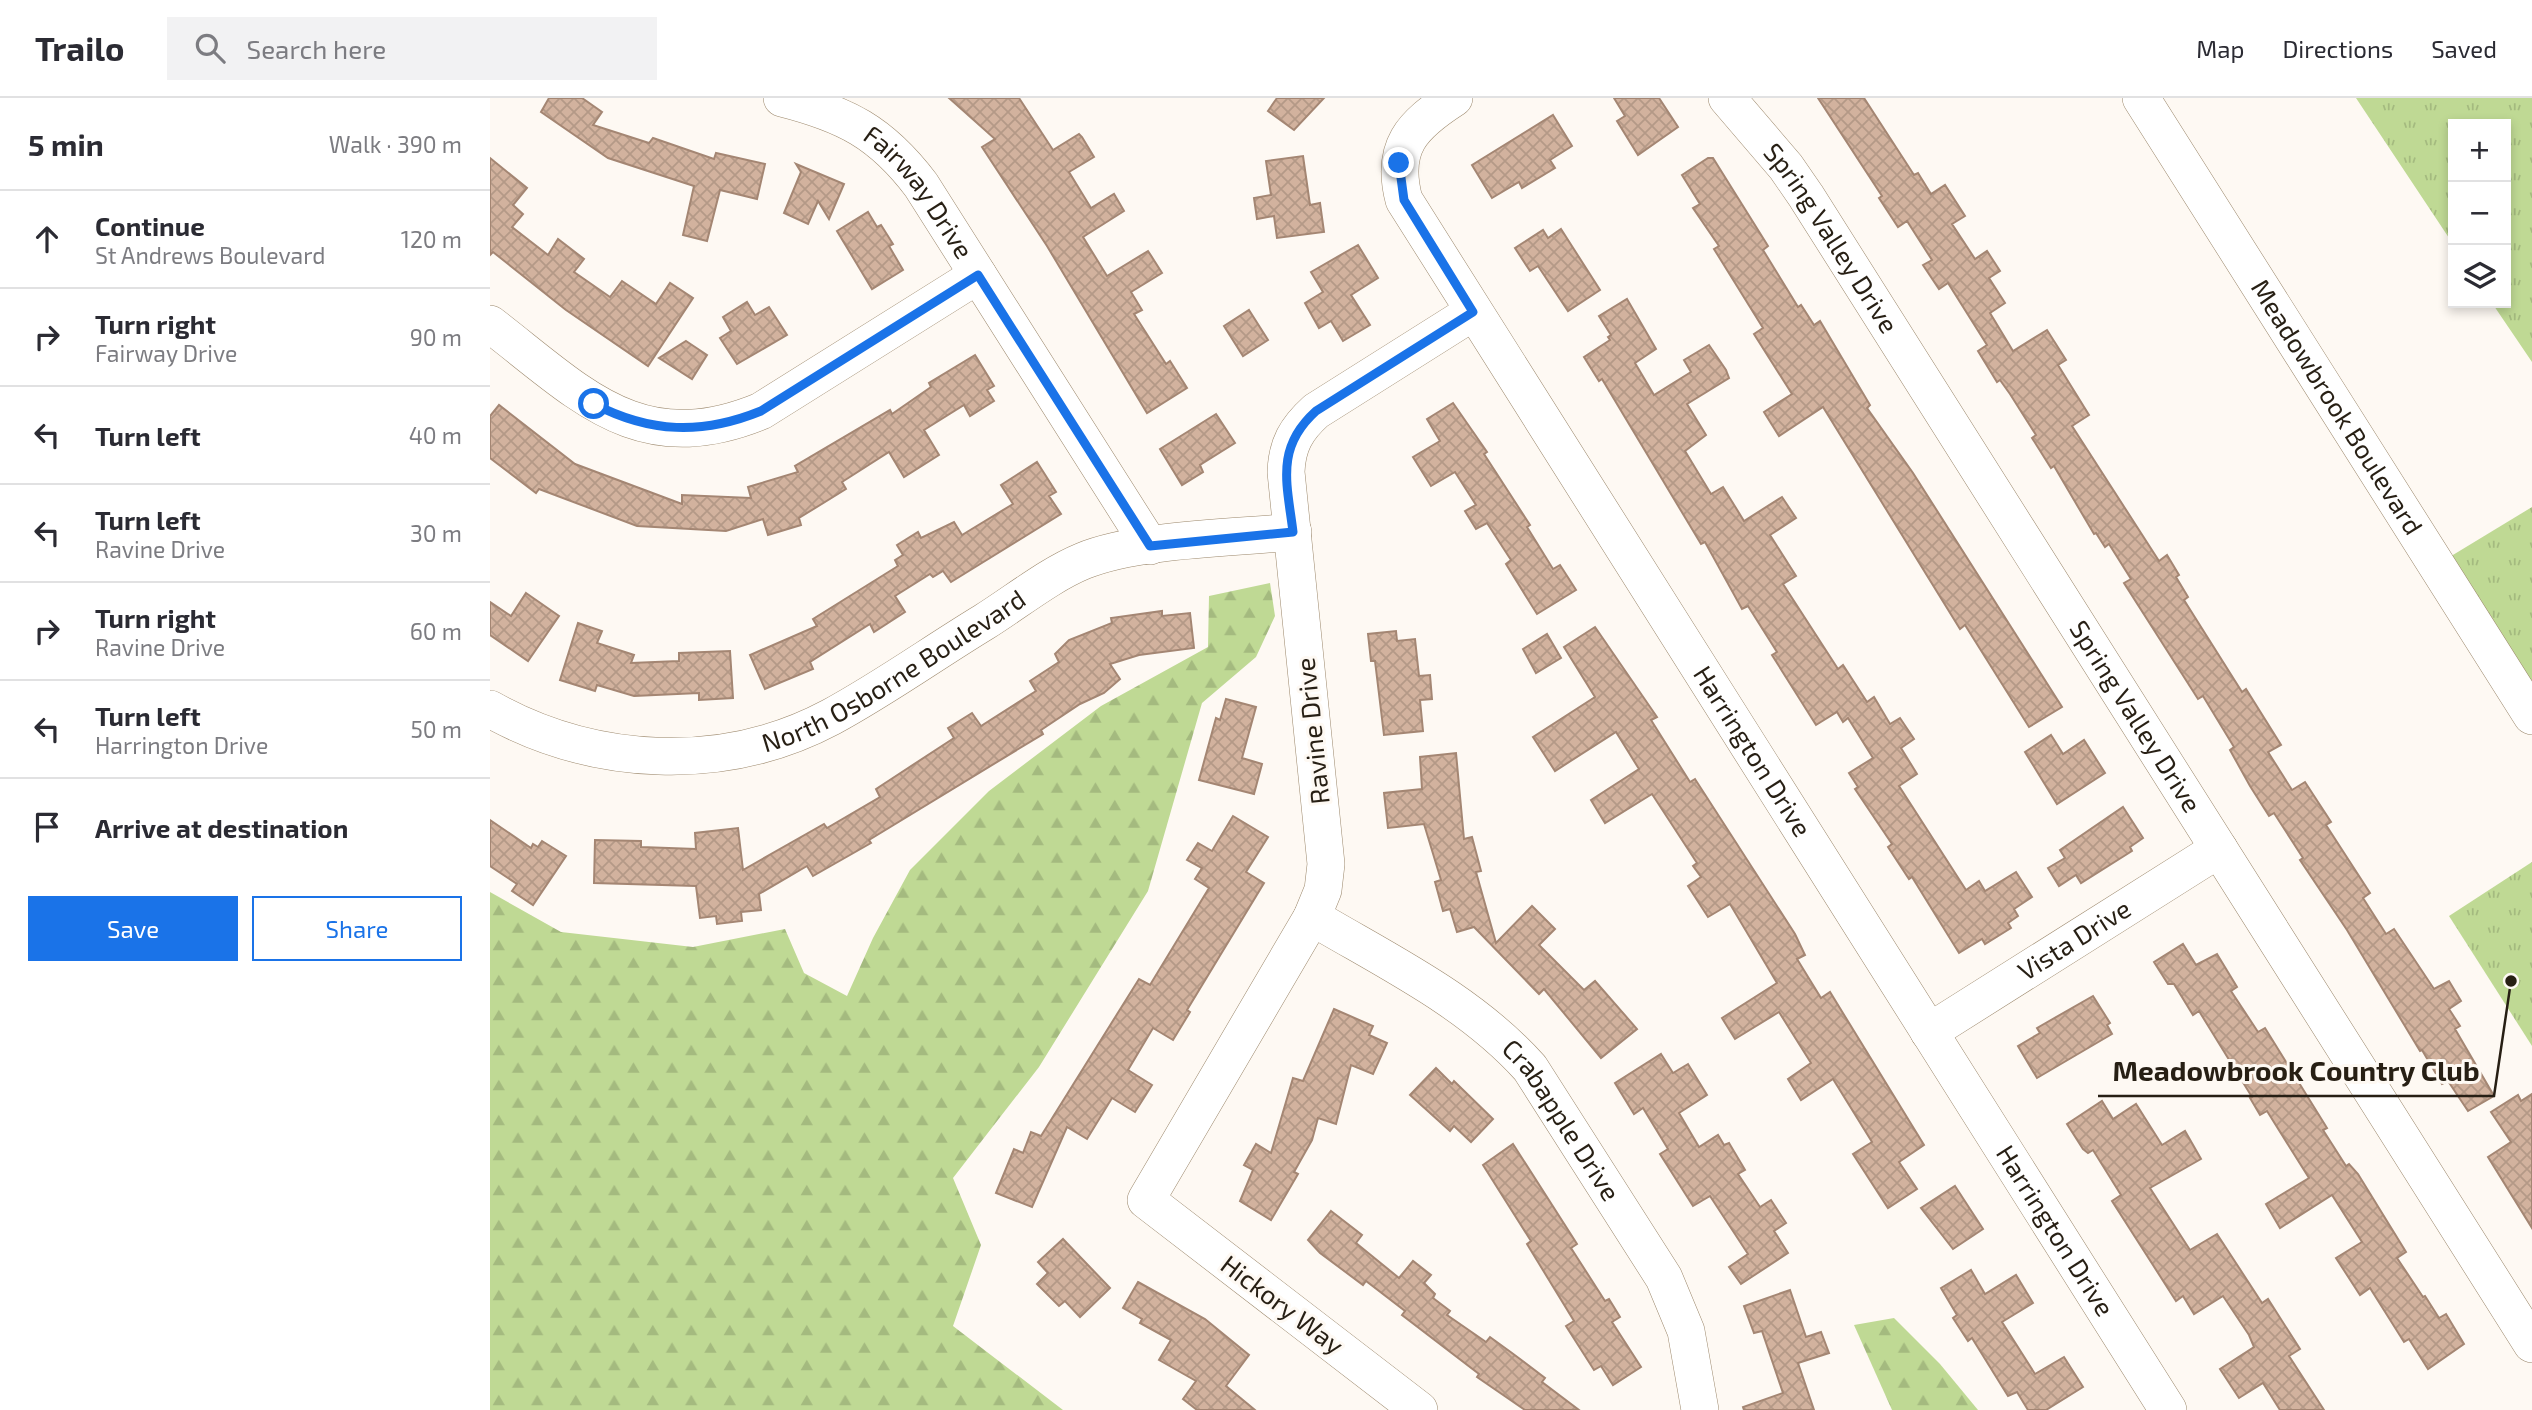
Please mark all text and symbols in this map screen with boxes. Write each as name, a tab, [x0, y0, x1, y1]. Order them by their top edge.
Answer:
search box	[167, 17, 657, 80]
text: Trailo	[35, 28, 125, 68]
icon: search	[191, 29, 229, 67]
text: Search here	[247, 33, 386, 64]
text: Map	[2196, 34, 2244, 63]
text: Directions	[2282, 34, 2393, 63]
text: Saved	[2431, 34, 2497, 63]
street label: Fairway Drive	[859, 118, 981, 264]
map controls	[2448, 119, 2511, 308]
button: +	[2448, 119, 2511, 182]
text: 5 min	[28, 126, 104, 162]
text: Walk · 390 m	[329, 130, 462, 158]
street label: Spring Valley Drive	[1758, 136, 1906, 338]
route end	[1383, 147, 1414, 178]
button: −	[2448, 182, 2511, 245]
text: Continue	[95, 210, 205, 241]
icon: ahead	[28, 220, 66, 258]
text: 120 m	[401, 225, 462, 253]
text: St Andrews Boulevard	[95, 241, 325, 269]
button: layers	[2448, 245, 2511, 308]
street label: Meadowbrook Boulevard	[2246, 273, 2430, 540]
text: Turn right	[95, 308, 216, 339]
icon: right	[28, 318, 66, 356]
text: 90 m	[410, 323, 462, 351]
text: Fairway Drive	[95, 339, 237, 367]
route start	[578, 388, 609, 419]
icon: left	[28, 416, 66, 454]
text: Turn left	[95, 420, 201, 451]
text: 40 m	[409, 421, 462, 449]
text: Turn left	[95, 504, 201, 535]
icon: left	[28, 514, 66, 552]
text: 30 m	[410, 519, 462, 547]
text: Ravine Drive	[95, 535, 225, 563]
street label: North Osborne Boulevard	[758, 582, 1031, 758]
text: Turn right	[95, 602, 216, 633]
icon: right	[28, 612, 66, 650]
street label: Spring Valley Drive	[2064, 614, 2209, 817]
text: 60 m	[410, 617, 462, 645]
text: Ravine Drive	[95, 633, 225, 661]
street label: Ravine Drive	[1288, 656, 1335, 806]
street label: Harrington Drive	[1688, 660, 1819, 842]
text: Turn left	[95, 700, 201, 731]
icon: left	[28, 710, 66, 748]
text: 50 m	[411, 715, 462, 743]
text: Harrington Drive	[95, 731, 268, 759]
icon: arrive	[28, 808, 66, 846]
text: Arrive at destination	[95, 812, 348, 843]
street label: Vista Drive	[2012, 892, 2136, 986]
button: Save	[28, 896, 238, 961]
button: Share	[252, 896, 462, 961]
street label: Crabapple Drive	[1497, 1032, 1628, 1206]
callout: Meadowbrook Country Club	[2098, 1047, 2494, 1096]
text: Meadowbrook Country Club	[2112, 1053, 2480, 1087]
street label: Harrington Drive	[1991, 1139, 2122, 1321]
street label: Hickory Way	[1215, 1248, 1351, 1360]

